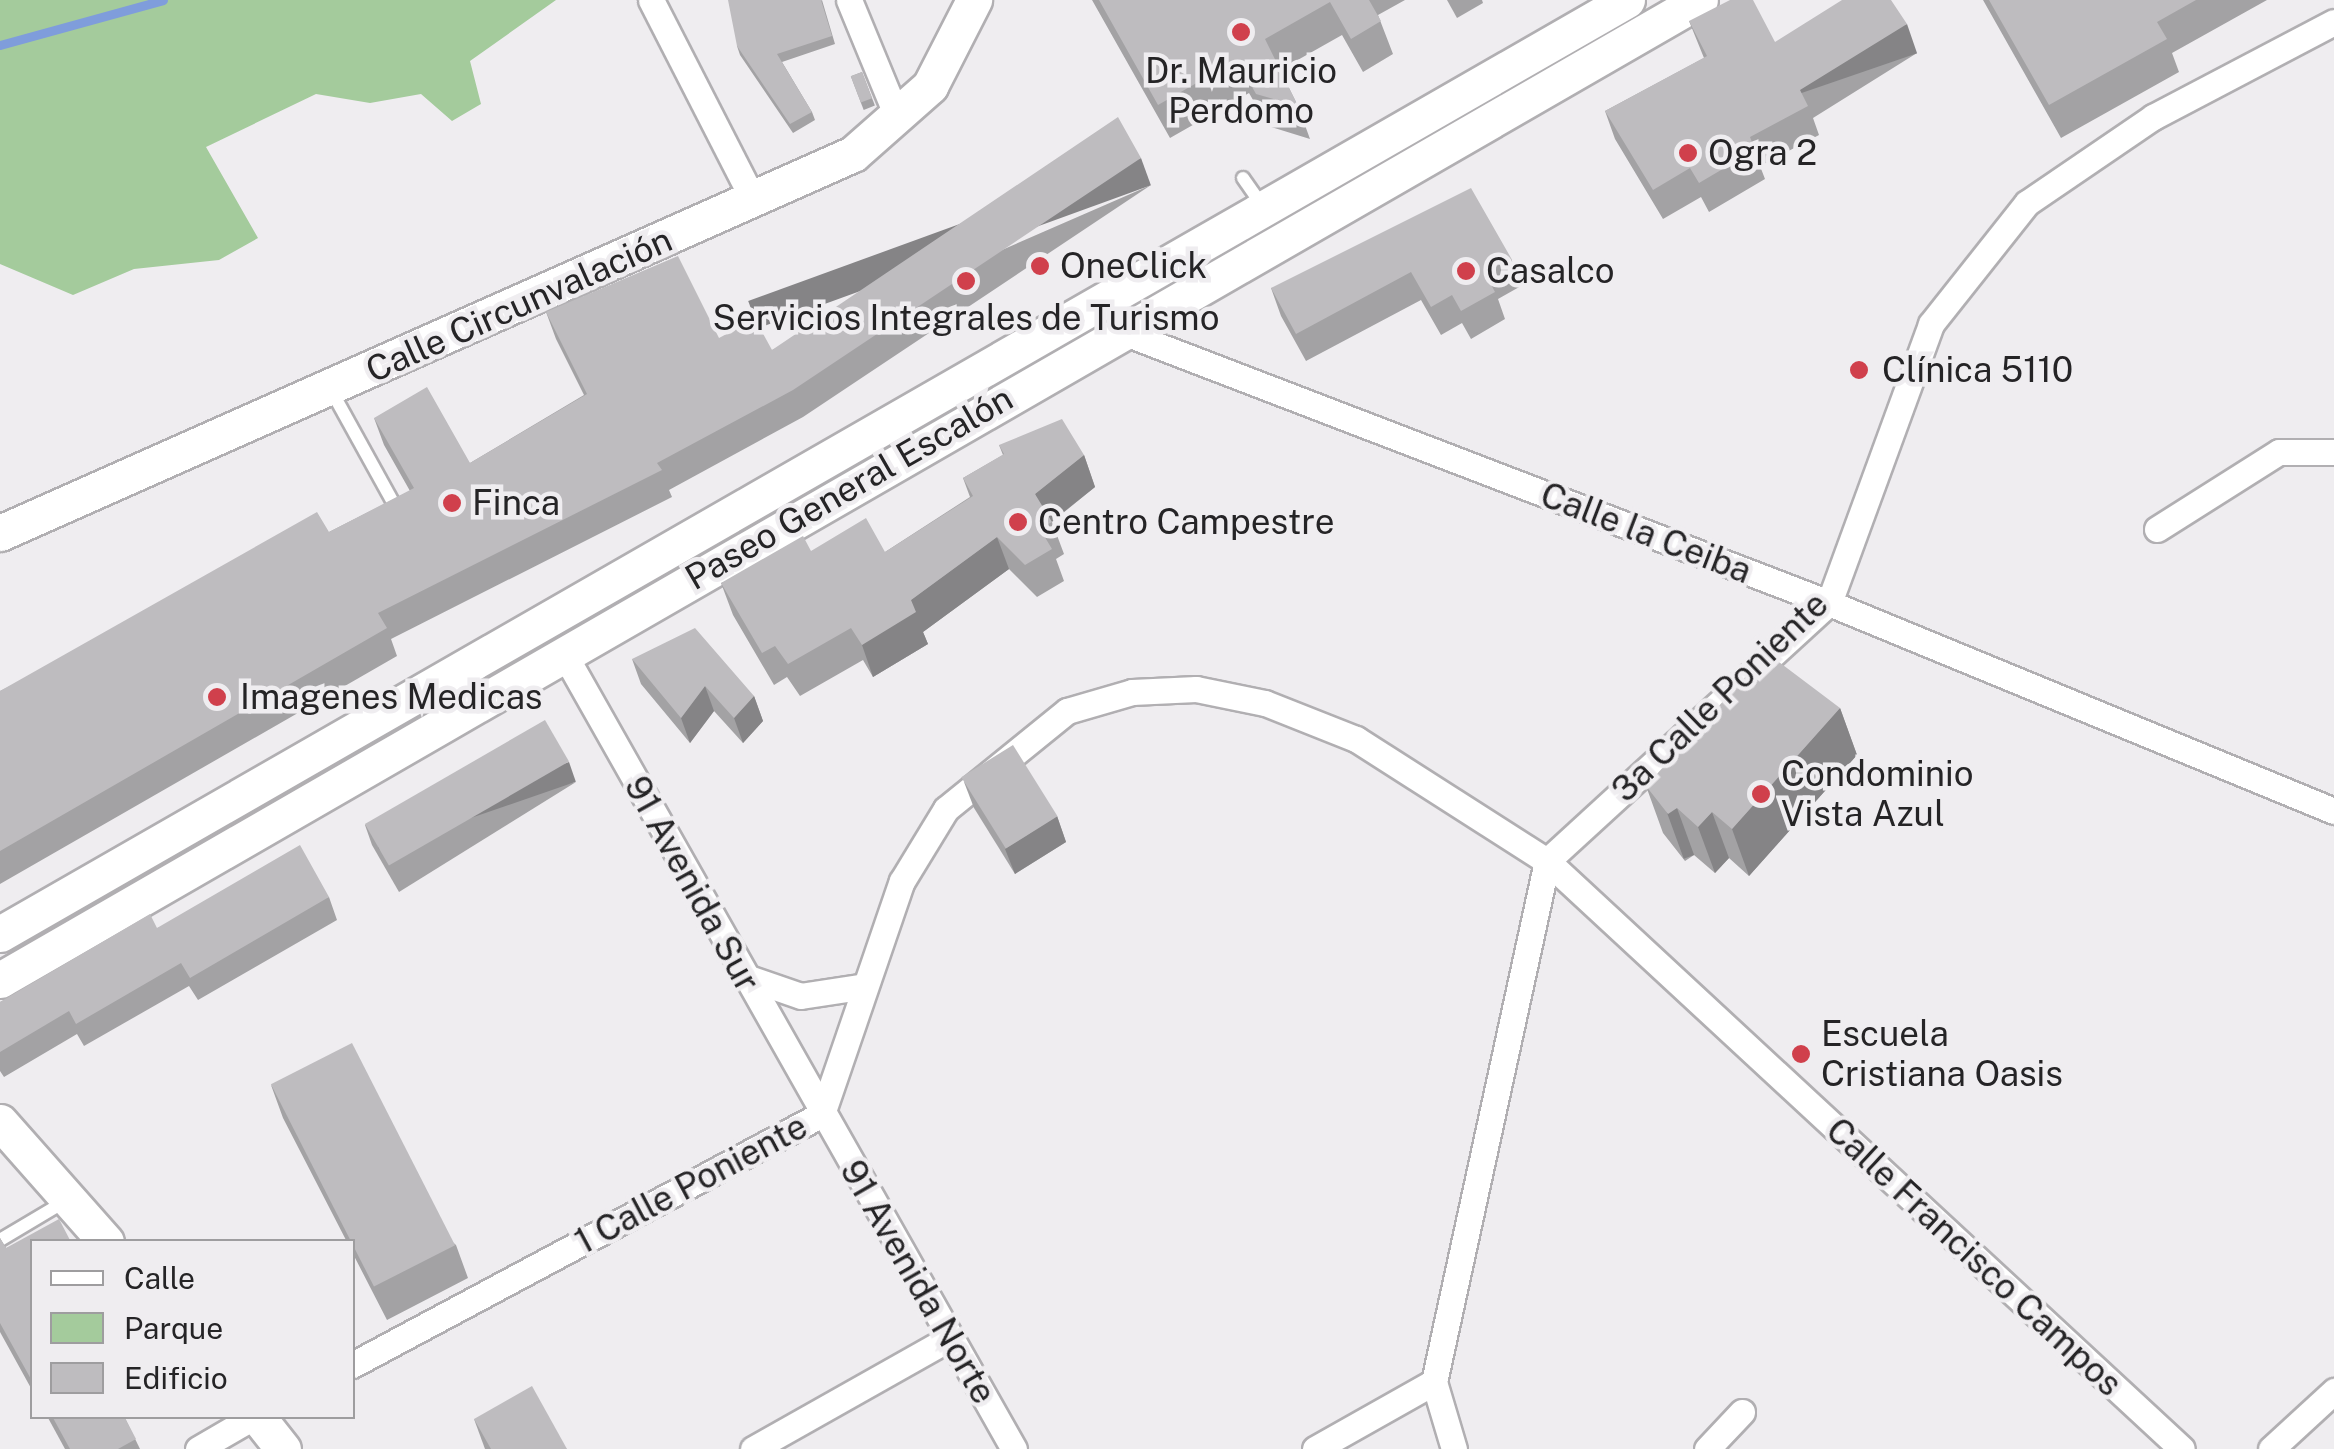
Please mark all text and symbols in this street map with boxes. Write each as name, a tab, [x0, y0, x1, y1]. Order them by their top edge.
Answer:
marker: Dr. Mauricio Perdomo	[1228, 19, 1254, 45]
place label: Dr. Mauricio Perdomo	[1145, 50, 1337, 132]
place label: Ogra 2	[1708, 132, 1817, 174]
marker: Ogra 2	[1677, 142, 1699, 164]
street label: Calle Circunvalación	[359, 219, 679, 391]
place label: OneClick	[1060, 245, 1207, 287]
place label: Casalco	[1486, 250, 1615, 292]
marker: OneClick	[1029, 255, 1051, 277]
marker: Casalco	[1455, 260, 1477, 282]
marker: Servicios Integrales de Turismo	[955, 270, 977, 292]
place label: Servicios Integrales de Turismo	[712, 297, 1220, 339]
place label: Clínica 5110	[1882, 349, 2073, 391]
marker: Clínica 5110	[1846, 357, 1872, 383]
street label: Paseo General Escalón	[678, 377, 1020, 599]
street label: Calle la Ceiba	[1535, 474, 1757, 592]
place label: Finca	[472, 482, 560, 524]
marker: Finca	[441, 492, 463, 514]
place label: Centro Campestre	[1038, 501, 1335, 543]
marker: Centro Campestre	[1007, 511, 1029, 533]
street label: 3a Calle Poniente	[1603, 583, 1837, 811]
place label: Imagenes Medicas	[240, 676, 543, 718]
marker: Imagenes Medicas	[204, 684, 230, 710]
place label: Condominio Vista Azul	[1781, 753, 1974, 835]
street label: 91 Avenida Sur	[616, 769, 768, 999]
marker: Condominio Vista Azul	[1750, 783, 1772, 805]
place label: Escuela Cristiana Oasis	[1821, 1013, 2063, 1095]
marker: Escuela Cristiana Oasis	[1790, 1043, 1812, 1065]
street label: 1 Calle Poniente	[568, 1105, 814, 1263]
street label: Calle Francisco Campos	[1817, 1109, 2131, 1405]
street label: 91 Avenida Norte	[831, 1153, 1005, 1411]
legend	[30, 1239, 355, 1419]
text: Calle	[124, 1260, 195, 1296]
text: Parque	[124, 1310, 223, 1346]
text: Edificio	[124, 1360, 228, 1396]

